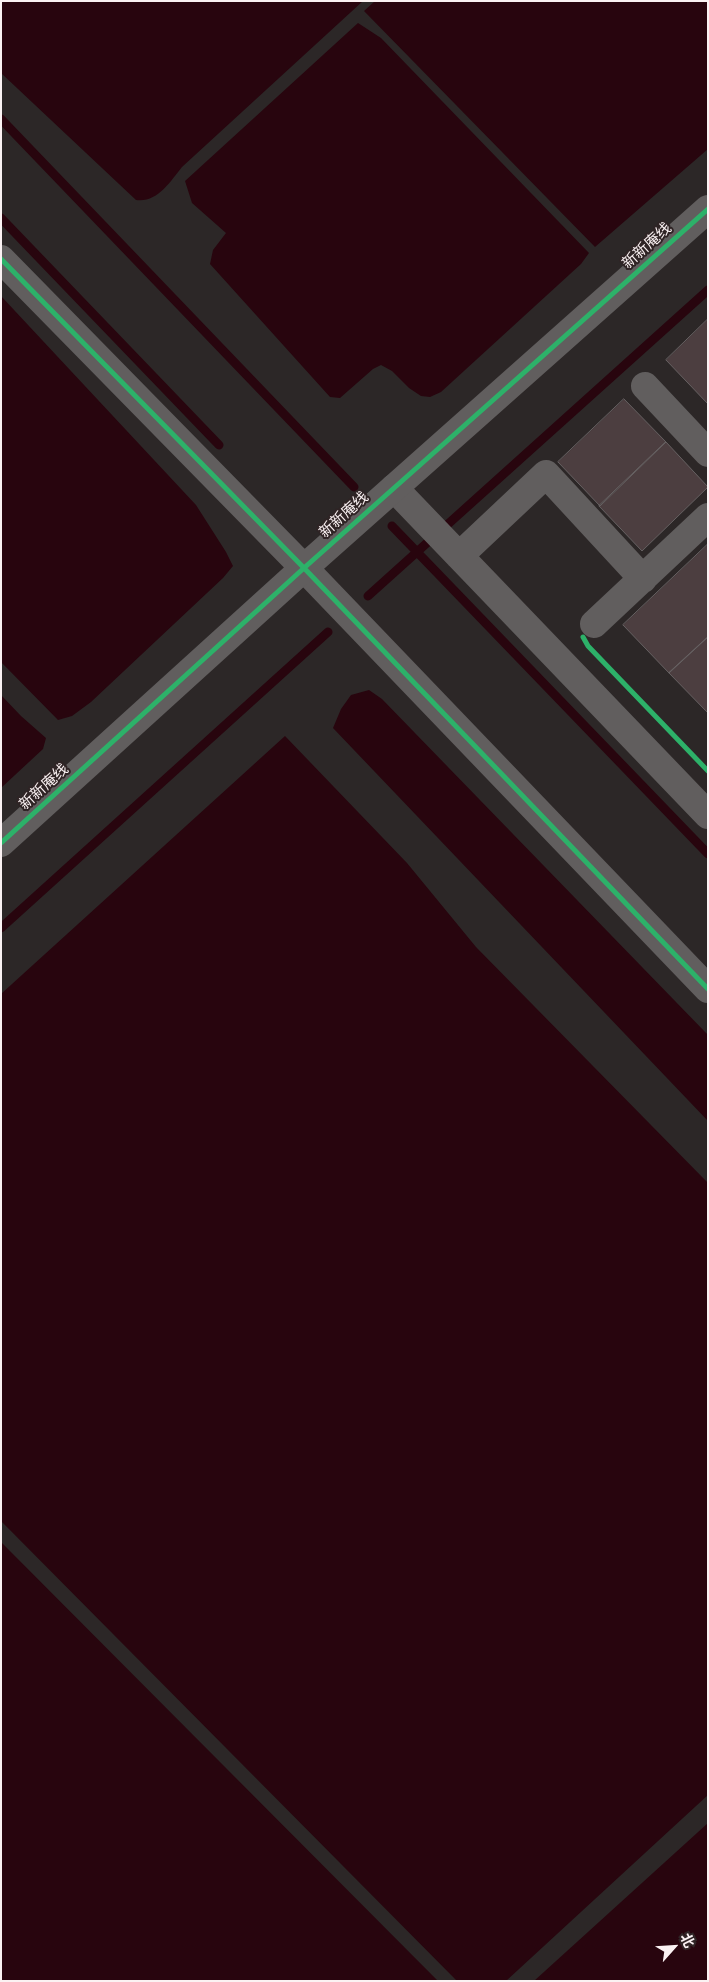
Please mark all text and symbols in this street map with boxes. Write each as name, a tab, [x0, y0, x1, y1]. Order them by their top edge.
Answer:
street label: 新新庵线	[619, 219, 675, 273]
street label: 新新庵线	[316, 488, 372, 542]
street label: 新新庵线	[16, 760, 72, 814]
north arrow	[649, 1922, 699, 1972]
text: 北	[677, 1931, 698, 1950]

